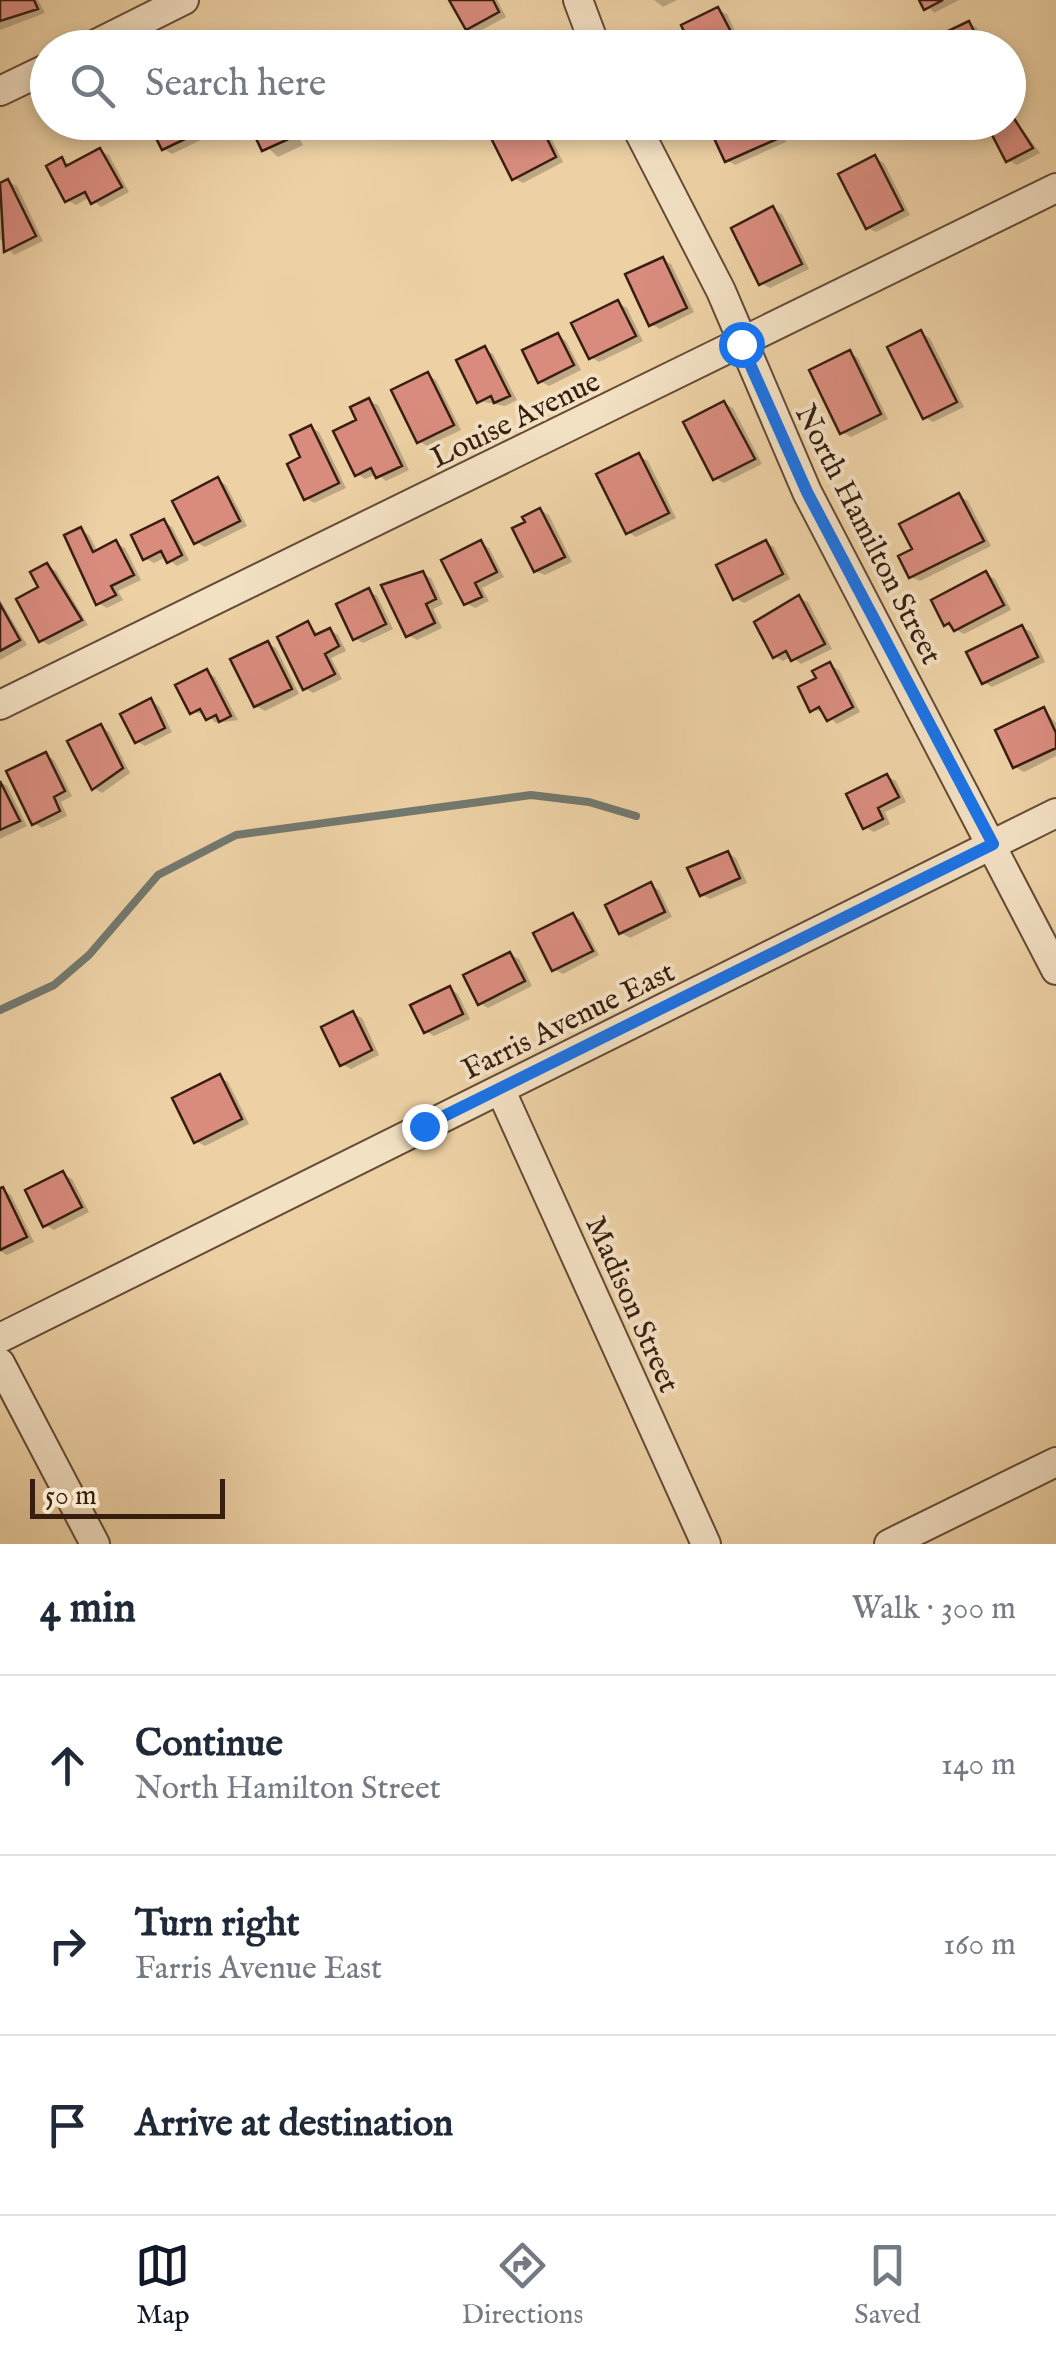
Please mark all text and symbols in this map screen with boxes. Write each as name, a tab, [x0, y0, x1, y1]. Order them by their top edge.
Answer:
search box	[30, 30, 1026, 140]
icon: search	[65, 58, 120, 113]
text: Search here	[145, 61, 326, 109]
route start	[719, 322, 765, 368]
street label: Louise Avenue	[425, 363, 607, 478]
street label: North Hamilton Street	[785, 399, 949, 671]
street label: Farris Avenue East	[456, 954, 681, 1090]
route end	[402, 1104, 448, 1150]
street label: Madison Street	[575, 1211, 687, 1399]
scale bar	[30, 1474, 225, 1518]
text: 50 m	[45, 1479, 97, 1514]
text: 4 min	[40, 1583, 136, 1636]
text: Walk · 300 m	[852, 1589, 1016, 1630]
text: Continue	[135, 1721, 283, 1769]
icon: ahead	[40, 1738, 95, 1793]
text: 140 m	[941, 1745, 1016, 1786]
text: North Hamilton Street	[135, 1769, 441, 1810]
text: Turn right	[135, 1901, 299, 1949]
icon: right	[40, 1918, 95, 1973]
text: 160 m	[943, 1925, 1016, 1966]
text: Farris Avenue East	[135, 1949, 382, 1990]
icon: arrive	[40, 2098, 95, 2153]
text: Arrive at destination	[135, 2101, 453, 2149]
tab: Map	[135, 2238, 190, 2333]
tab: Directions	[461, 2238, 583, 2333]
tab: Saved	[854, 2238, 921, 2333]

